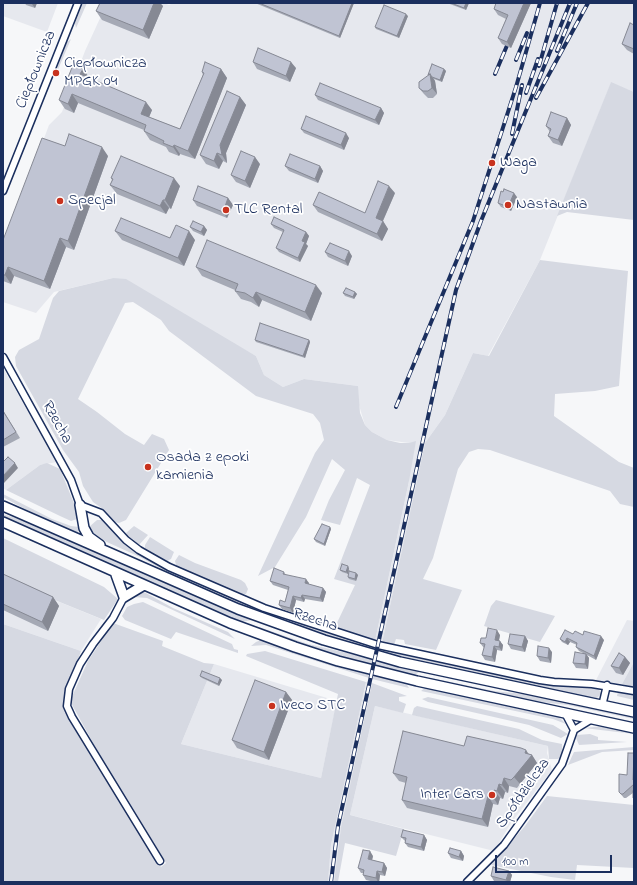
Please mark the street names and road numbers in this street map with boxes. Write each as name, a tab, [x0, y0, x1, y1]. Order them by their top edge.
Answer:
street label: Ciepłownicza	[13, 28, 61, 112]
street label: Rzecha	[36, 398, 76, 448]
street label: Rzecha	[290, 605, 340, 637]
street label: Spółdzielcza	[493, 755, 555, 833]

